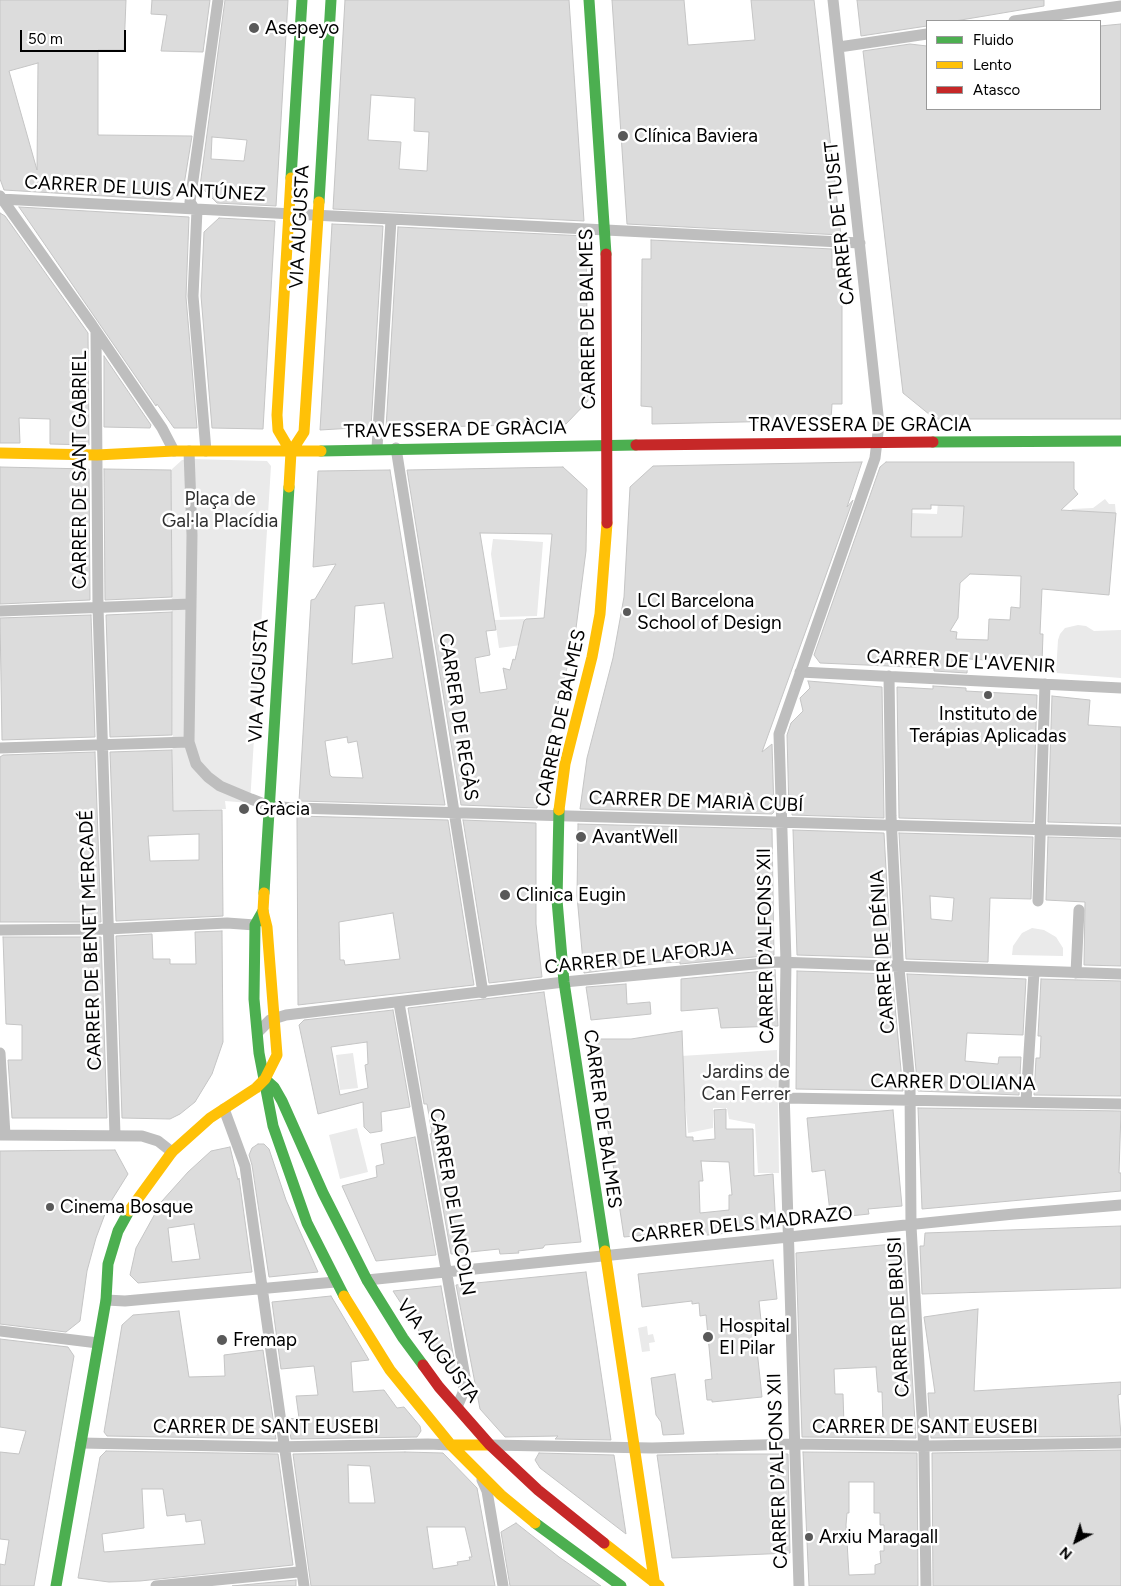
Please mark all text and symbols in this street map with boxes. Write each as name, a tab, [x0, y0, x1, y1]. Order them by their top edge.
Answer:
place label: Asepeyo	[265, 17, 339, 39]
scale bar	[22, 20, 129, 52]
legend	[926, 20, 1101, 110]
marker: Asepeyo	[247, 21, 261, 35]
text: 50 m	[28, 30, 63, 48]
text: Fluido	[973, 31, 1014, 49]
text: Lento	[973, 56, 1012, 74]
text: Atasco	[973, 81, 1020, 99]
place label: Clínica Baviera	[634, 125, 758, 147]
marker: Clínica Baviera	[616, 129, 630, 143]
street label: CARRER DE TUSET	[820, 140, 860, 306]
street label: VIA AUGUSTA	[285, 165, 315, 289]
street label: CARRER DE LUIS ANTÚNEZ	[24, 171, 266, 207]
street label: CARRER DE BALMES	[575, 229, 601, 409]
street label: CARRER DE SANT GABRIEL	[69, 351, 91, 589]
street label: TRAVESSERA DE GRÀCIA	[749, 414, 971, 436]
street label: TRAVESSERA DE GRÀCIA	[343, 417, 567, 443]
park label: Plaça de Gal·la Placídia	[162, 488, 278, 532]
place label: LCI Barcelona School of Design	[637, 590, 782, 634]
marker: LCI Barcelona School of Design	[621, 606, 633, 618]
street label: VIA AUGUSTA	[244, 619, 274, 743]
street label: CARRER DE BALMES	[531, 627, 591, 809]
street label: CARRER DE REGÀS	[433, 632, 483, 802]
street label: CARRER DE L'AVENIR	[866, 646, 1056, 678]
marker: Instituto de Terápias Aplicadas	[982, 689, 994, 701]
place label: Instituto de Terápias Aplicadas	[910, 703, 1066, 747]
street label: CARRER DE MARIÀ CUBÍ	[588, 787, 804, 817]
place label: Gràcia	[255, 798, 310, 820]
marker: Gràcia	[237, 802, 251, 816]
street label: CARRER DE BENET MERCADÉ	[75, 809, 107, 1071]
place label: AvantWell	[592, 826, 678, 848]
marker: AvantWell	[574, 830, 588, 844]
street label: CARRER D'ALFONS XII	[753, 848, 779, 1044]
street label: CARRER DE DÉNIA	[866, 869, 900, 1035]
place label: Clinica Eugin	[516, 884, 626, 906]
marker: Clinica Eugin	[498, 888, 512, 902]
street label: CARRER DE LAFORJA	[544, 937, 734, 979]
street label: CARRER DE BALMES	[578, 1028, 626, 1210]
park label: Jardins de Can Ferrer	[702, 1061, 790, 1105]
street label: CARRER D'OLIANA	[870, 1070, 1036, 1096]
street label: CARRER DE LINCOLN	[424, 1106, 480, 1298]
place label: Cinema Bosque	[60, 1196, 193, 1218]
marker: Cinema Bosque	[44, 1201, 56, 1213]
street label: CARRER DELS MADRAZO	[630, 1202, 854, 1248]
street label: CARRER DE BRUSI	[883, 1236, 915, 1398]
street label: VIA AUGUSTA	[392, 1295, 484, 1407]
place label: Hospital El Pilar	[719, 1315, 790, 1359]
place label: Fremap	[233, 1329, 297, 1351]
marker: Hospital El Pilar	[701, 1330, 715, 1344]
marker: Fremap	[215, 1333, 229, 1347]
street label: CARRER D'ALFONS XII	[763, 1373, 793, 1569]
street label: CARRER DE SANT EUSEBI	[153, 1416, 379, 1438]
street label: CARRER DE SANT EUSEBI	[812, 1416, 1038, 1438]
north arrow	[1051, 1516, 1101, 1566]
place label: Arxiu Maragall	[819, 1526, 938, 1548]
marker: Arxiu Maragall	[803, 1531, 815, 1543]
text: N	[1056, 1543, 1076, 1563]

